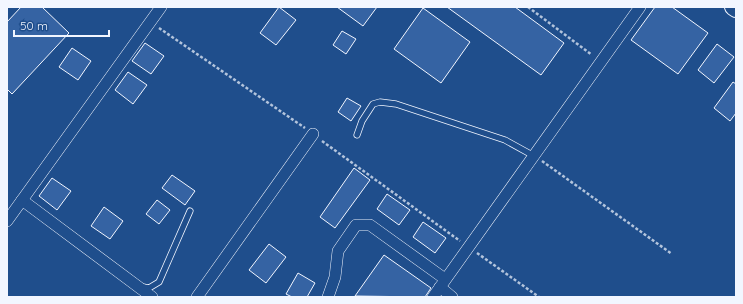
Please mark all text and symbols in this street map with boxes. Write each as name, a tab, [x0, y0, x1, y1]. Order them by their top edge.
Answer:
scale bar	[14, 12, 109, 38]
text: 50 m	[20, 18, 48, 33]

